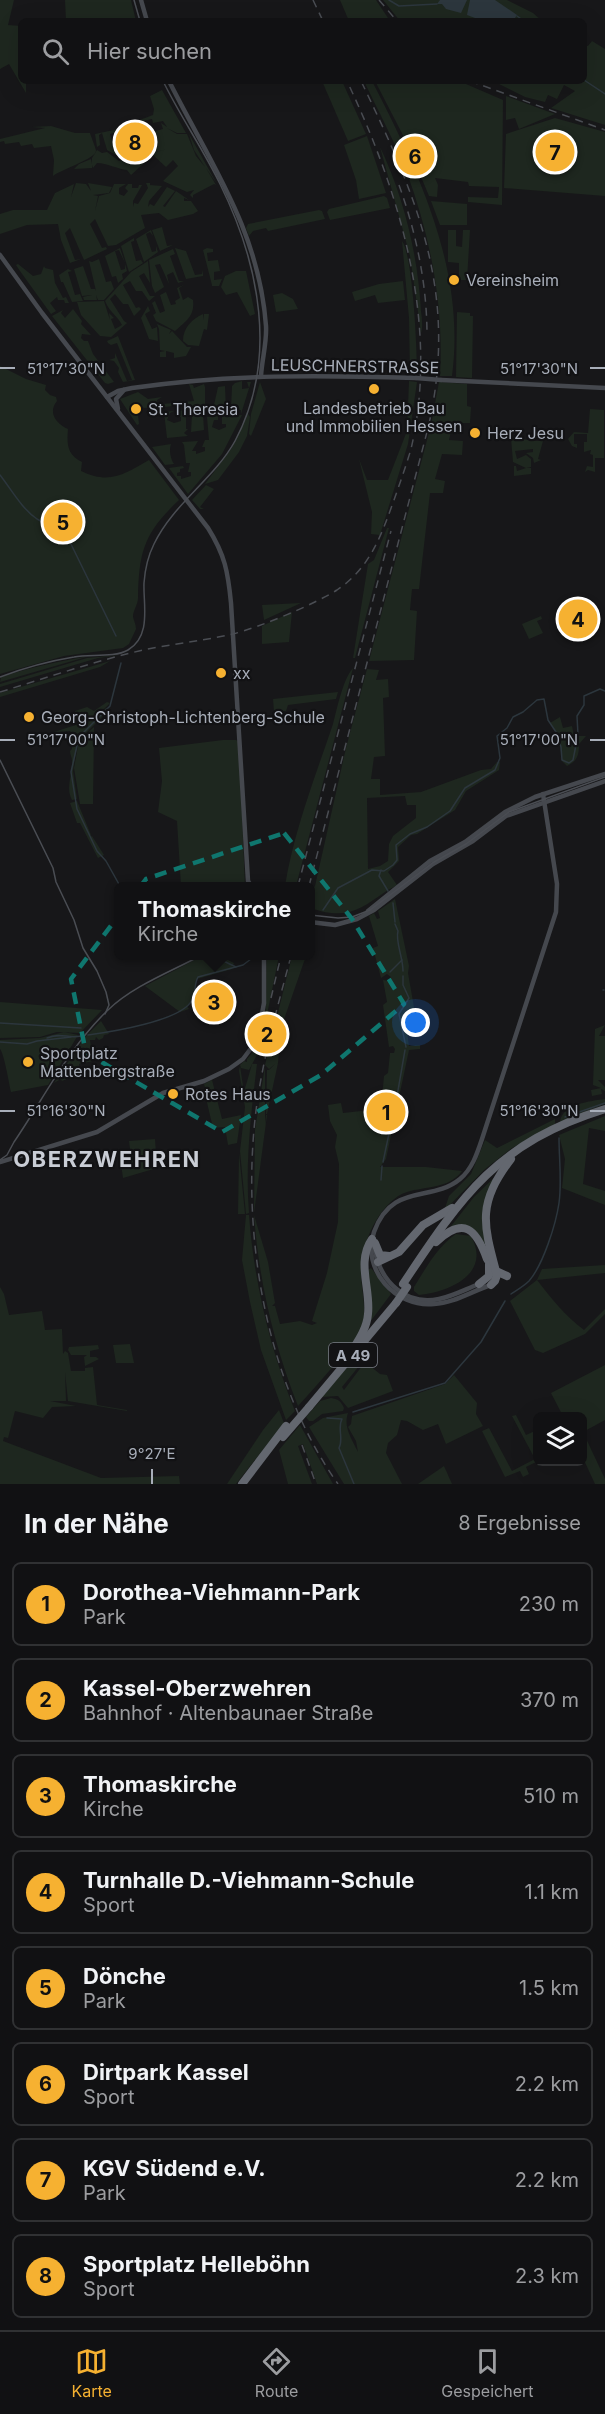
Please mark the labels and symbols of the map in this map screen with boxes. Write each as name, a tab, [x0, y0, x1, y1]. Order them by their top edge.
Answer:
pin: 8	[116, 120, 154, 164]
pin: 7	[536, 130, 574, 174]
pin: 6	[396, 134, 434, 178]
place label: Vereinsheim	[466, 270, 559, 290]
marker: Vereinsheim	[447, 273, 461, 287]
street label: LEUSCHNERSTRASSE	[271, 355, 439, 377]
text: 51°17'30"N	[27, 359, 105, 378]
text: 51°17'30"N	[500, 359, 578, 378]
marker: Landesbetrieb Bau und Immobilien Hessen	[367, 382, 381, 396]
place label: Landesbetrieb Bau und Immobilien Hessen	[286, 398, 462, 436]
place label: St. Theresia	[148, 399, 238, 419]
marker: St. Theresia	[129, 402, 143, 416]
place label: Herz Jesu	[487, 423, 564, 443]
marker: Herz Jesu	[468, 426, 482, 440]
pin: 5	[44, 500, 82, 544]
pin: 4	[558, 596, 598, 642]
place label: xx	[233, 663, 251, 683]
marker: xx	[214, 666, 228, 680]
place label: Georg-Christoph-Lichtenberg-Schule	[41, 707, 325, 727]
marker: Georg-Christoph-Lichtenberg-Schule	[22, 710, 36, 724]
text: 51°17'00"N	[27, 730, 105, 749]
text: 51°17'00"N	[500, 730, 578, 749]
pin: 3	[194, 980, 234, 1024]
your location	[401, 1008, 430, 1037]
pin: 2	[248, 1012, 286, 1056]
place label: Sportplatz Mattenbergstraße	[40, 1043, 175, 1081]
marker: Sportplatz Mattenbergstraße	[21, 1055, 35, 1069]
place label: Rotes Haus	[185, 1084, 271, 1104]
marker: Rotes Haus	[166, 1087, 180, 1101]
pin: 1	[366, 1090, 406, 1134]
text: 51°16'30"N	[27, 1101, 105, 1120]
text: 51°16'30"N	[500, 1101, 578, 1120]
district label: OBERZWEHREN	[13, 1146, 201, 1172]
road number: A 49	[329, 1343, 377, 1367]
text: 9°27'E	[128, 1444, 176, 1463]

